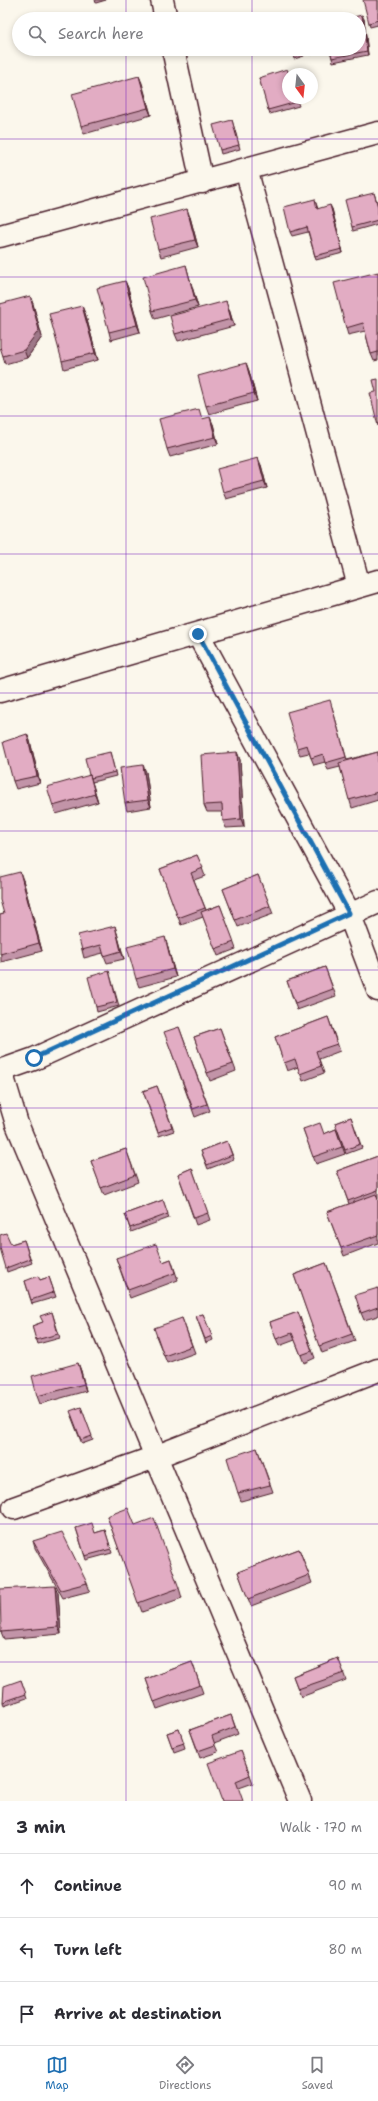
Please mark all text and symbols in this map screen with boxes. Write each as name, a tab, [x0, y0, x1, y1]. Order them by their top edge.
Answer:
search box	[12, 12, 366, 56]
icon: search	[26, 23, 48, 45]
text: Search here	[58, 24, 144, 44]
north arrow	[282, 68, 318, 104]
route end	[189, 625, 207, 643]
route start	[25, 1049, 43, 1067]
text: 3 min	[16, 1816, 66, 1838]
text: Walk · 170 m	[280, 1819, 362, 1836]
icon: ahead	[16, 1875, 38, 1897]
text: Continue	[54, 1876, 122, 1896]
text: 90 m	[328, 1877, 362, 1894]
icon: left	[16, 1939, 38, 1961]
text: Turn left	[54, 1940, 122, 1960]
text: 80 m	[328, 1941, 362, 1958]
icon: arrive	[16, 2003, 38, 2025]
text: Arrive at destination	[54, 2004, 222, 2024]
tab: Map	[45, 2054, 69, 2093]
tab: Directions	[159, 2054, 211, 2093]
tab: Saved	[302, 2054, 333, 2093]

